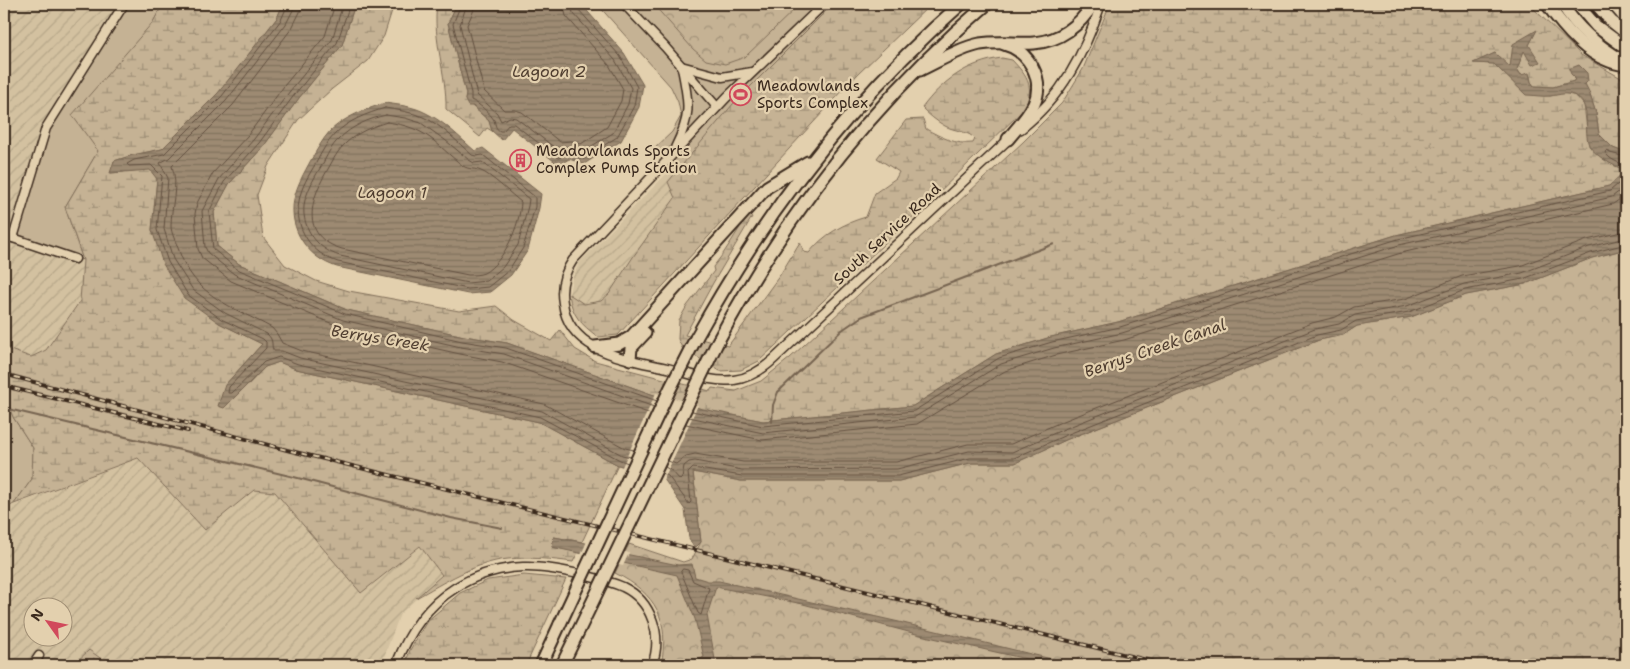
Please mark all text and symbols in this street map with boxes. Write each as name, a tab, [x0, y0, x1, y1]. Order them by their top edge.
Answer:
water label: Lagoon 2	[512, 61, 586, 82]
place label: Meadowlands Sports Complex	[757, 76, 868, 113]
sports icon: Meadowlands Sports Complex	[729, 83, 753, 107]
place label: Meadowlands Sports Complex Pump Station	[536, 141, 697, 178]
building icon: Meadowlands Sports Complex Pump Station	[508, 148, 532, 172]
street label: South Service Road	[829, 178, 946, 289]
water label: Lagoon 1	[357, 182, 427, 203]
water label: Berrys Creek Canal	[1081, 314, 1229, 382]
water label: Berrys Creek	[329, 320, 431, 356]
north arrow	[22, 596, 72, 646]
text: N	[27, 605, 48, 624]

